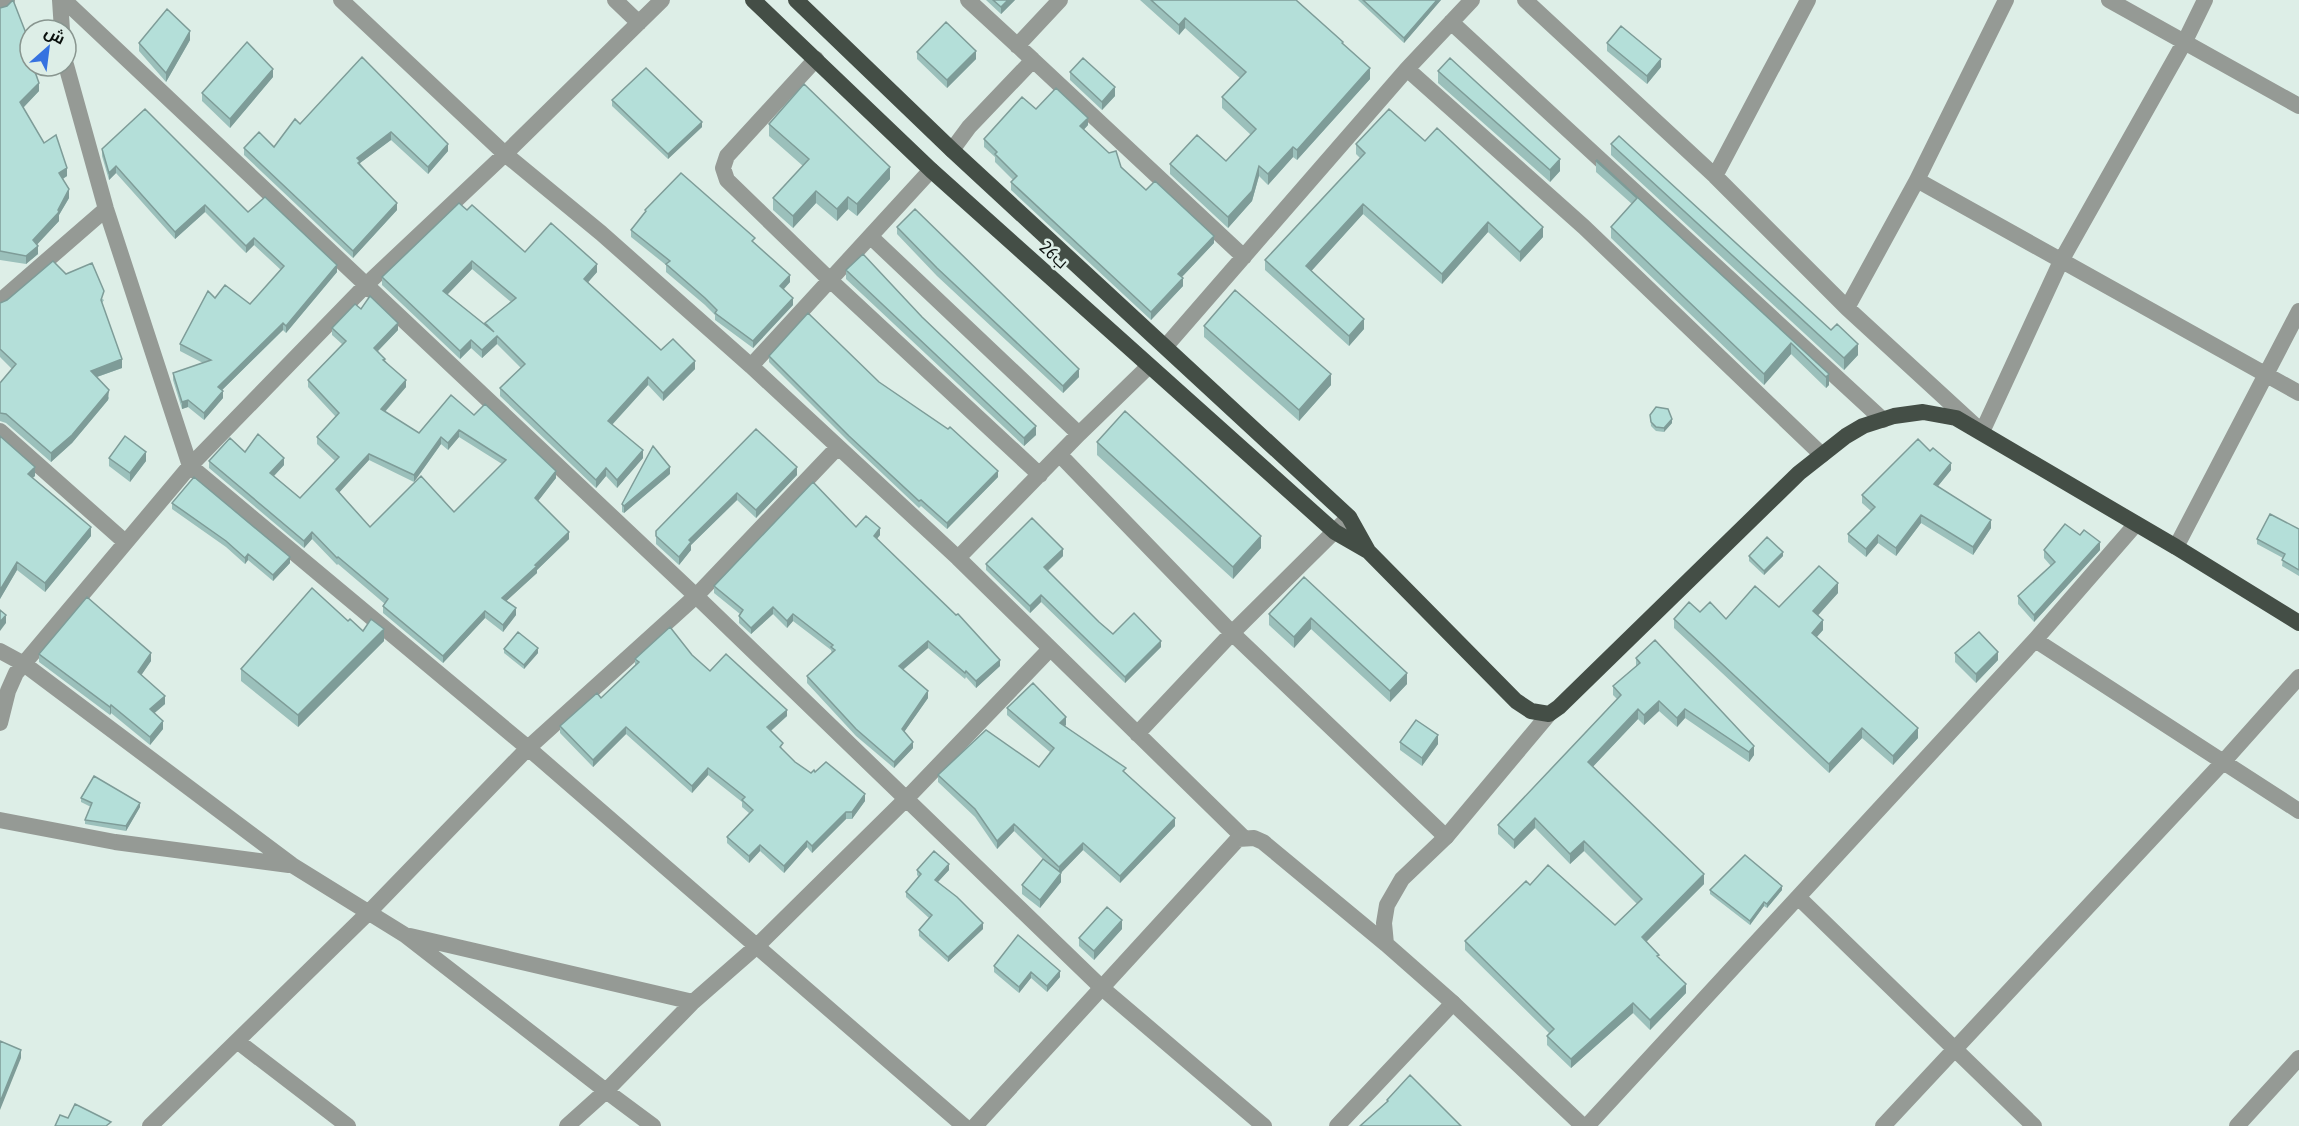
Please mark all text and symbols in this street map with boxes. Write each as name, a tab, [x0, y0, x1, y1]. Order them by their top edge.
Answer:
north arrow	[18, 18, 78, 78]
text: ش	[41, 22, 68, 48]
street label: 26ب	[1036, 236, 1073, 273]

